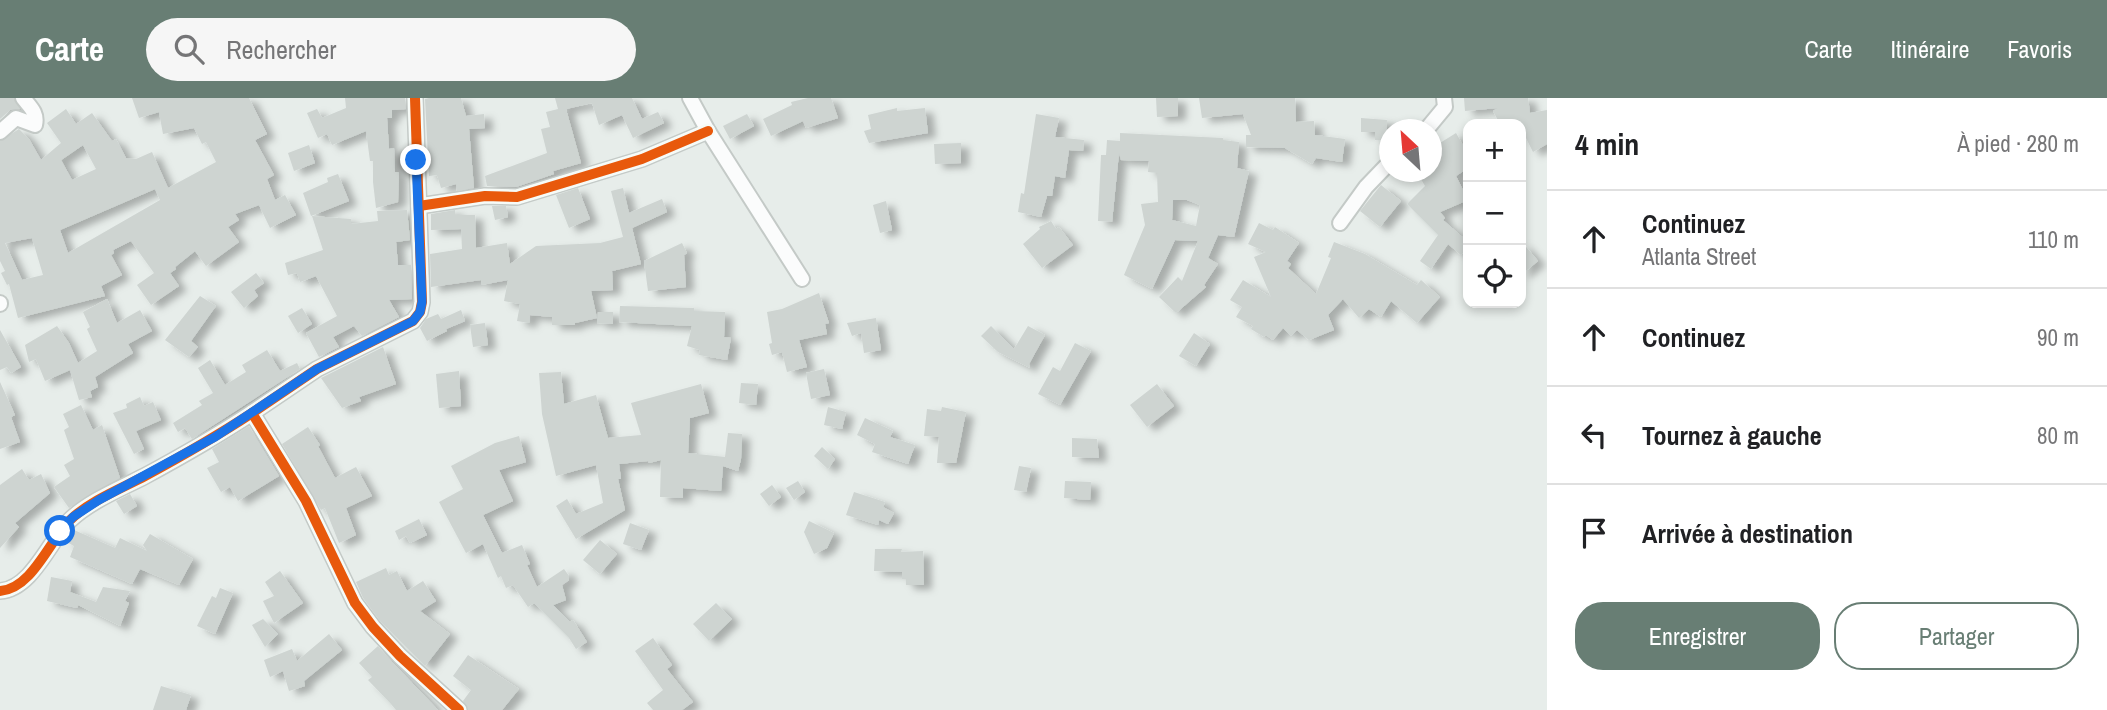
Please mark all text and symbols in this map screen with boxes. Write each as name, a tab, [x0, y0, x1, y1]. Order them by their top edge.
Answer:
search box	[146, 18, 636, 81]
text: Carte	[35, 27, 104, 71]
icon: search	[170, 30, 208, 68]
text: Rechercher	[226, 32, 336, 67]
text: Carte	[1804, 33, 1853, 65]
text: Itinéraire	[1891, 33, 1969, 65]
text: Favoris	[2007, 33, 2072, 65]
north arrow	[1379, 119, 1442, 182]
map controls	[1463, 119, 1526, 308]
button: +	[1463, 119, 1526, 182]
text: 4 min	[1575, 124, 1639, 164]
text: À pied · 280 m	[1957, 128, 2079, 159]
route end	[400, 144, 431, 175]
button: −	[1463, 182, 1526, 245]
text: Continuez	[1642, 206, 1745, 241]
icon: ahead	[1575, 220, 1613, 258]
text: 110 m	[2028, 224, 2079, 255]
text: Atlanta Street	[1642, 241, 1756, 272]
button: locate	[1463, 245, 1526, 308]
icon: ahead	[1575, 318, 1613, 356]
text: Continuez	[1642, 320, 1745, 355]
text: 90 m	[2037, 322, 2079, 353]
icon: left	[1575, 416, 1613, 454]
text: Tournez à gauche	[1642, 418, 1822, 453]
text: 80 m	[2037, 420, 2079, 451]
icon: arrive	[1575, 514, 1613, 552]
route start	[44, 515, 75, 546]
text: Arrivée à destination	[1642, 516, 1853, 551]
button: Enregistrer	[1575, 602, 1820, 670]
button: Partager	[1834, 602, 2079, 670]

